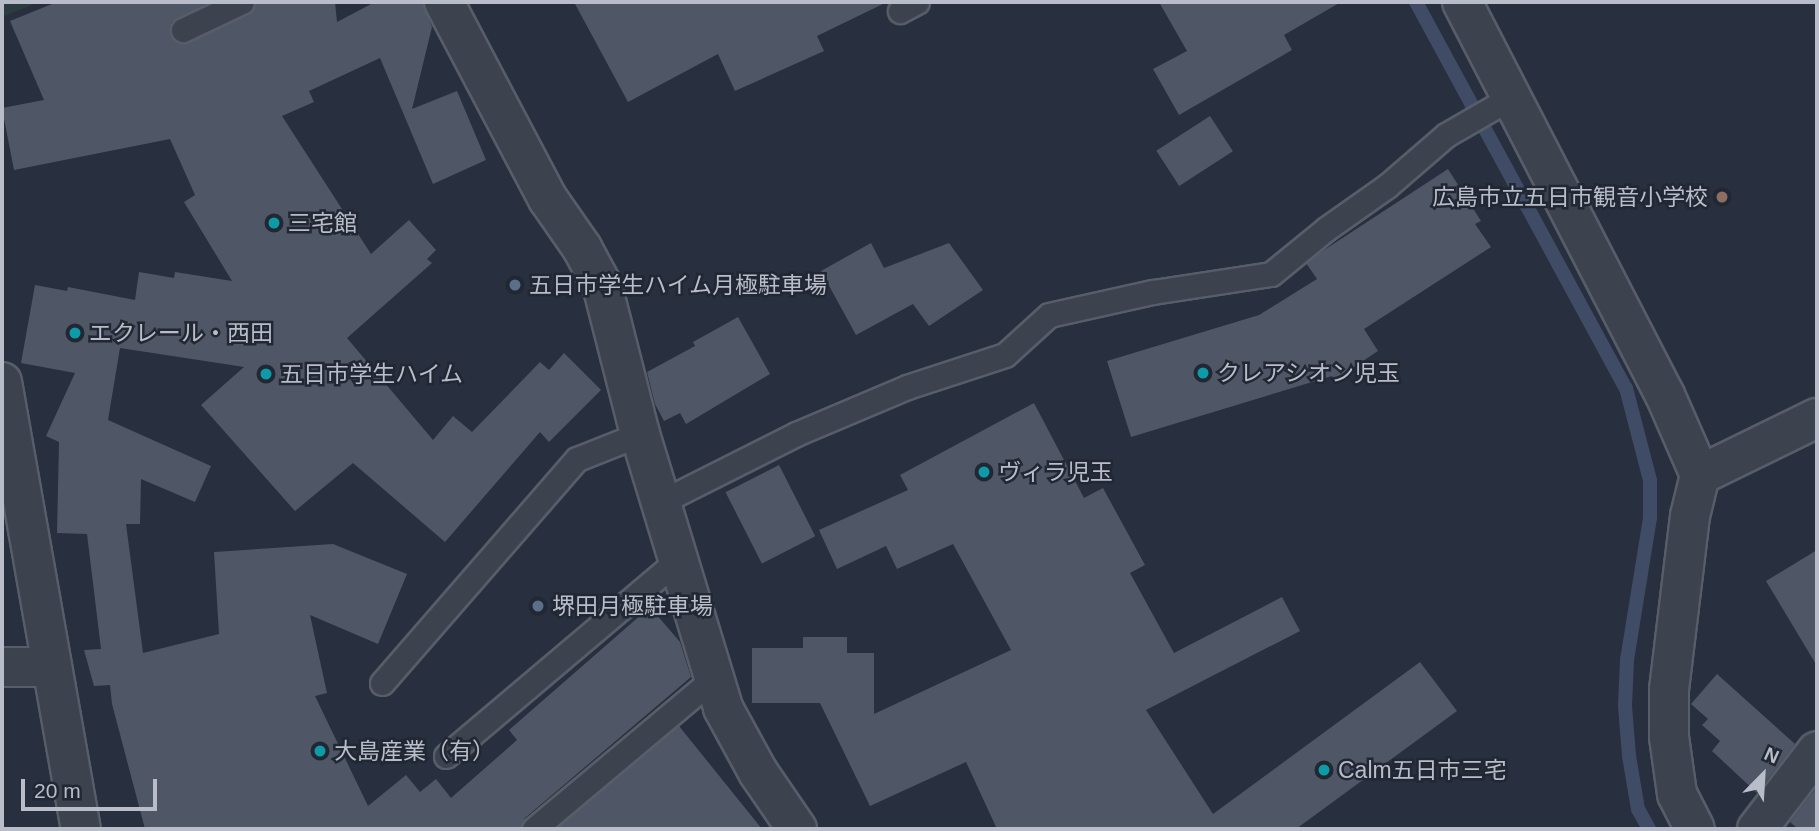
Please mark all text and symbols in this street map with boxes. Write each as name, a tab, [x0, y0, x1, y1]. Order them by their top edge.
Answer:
place label: 広島市立五日市観音小学校	[1432, 183, 1708, 211]
marker: 広島市立五日市観音小学校	[1714, 189, 1730, 205]
place label: 三宅館	[288, 209, 357, 237]
marker: 三宅館	[266, 215, 282, 231]
place label: 五日市学生ハイム月極駐車場	[529, 271, 828, 299]
marker: 五日市学生ハイム月極駐車場	[507, 277, 523, 293]
place label: エクレール・西田	[89, 319, 273, 347]
marker: エクレール・西田	[67, 325, 83, 341]
place label: クレアシオン児玉	[1217, 359, 1401, 387]
place label: 五日市学生ハイム	[280, 360, 464, 388]
marker: クレアシオン児玉	[1195, 365, 1211, 381]
marker: 五日市学生ハイム	[258, 366, 274, 382]
place label: ヴィラ児玉	[998, 458, 1113, 486]
marker: ヴィラ児玉	[976, 464, 992, 480]
place label: 堺田月極駐車場	[552, 592, 713, 620]
marker: 堺田月極駐車場	[530, 598, 546, 614]
place label: 大島産業（有）	[334, 737, 495, 765]
north arrow	[1728, 740, 1798, 810]
marker: 大島産業（有）	[312, 743, 328, 759]
text: N	[1761, 743, 1782, 768]
place label: Calm五日市三宅	[1338, 756, 1507, 784]
marker: Calm五日市三宅	[1316, 762, 1332, 778]
scale bar	[24, 764, 161, 808]
text: 20 m	[34, 779, 81, 802]

